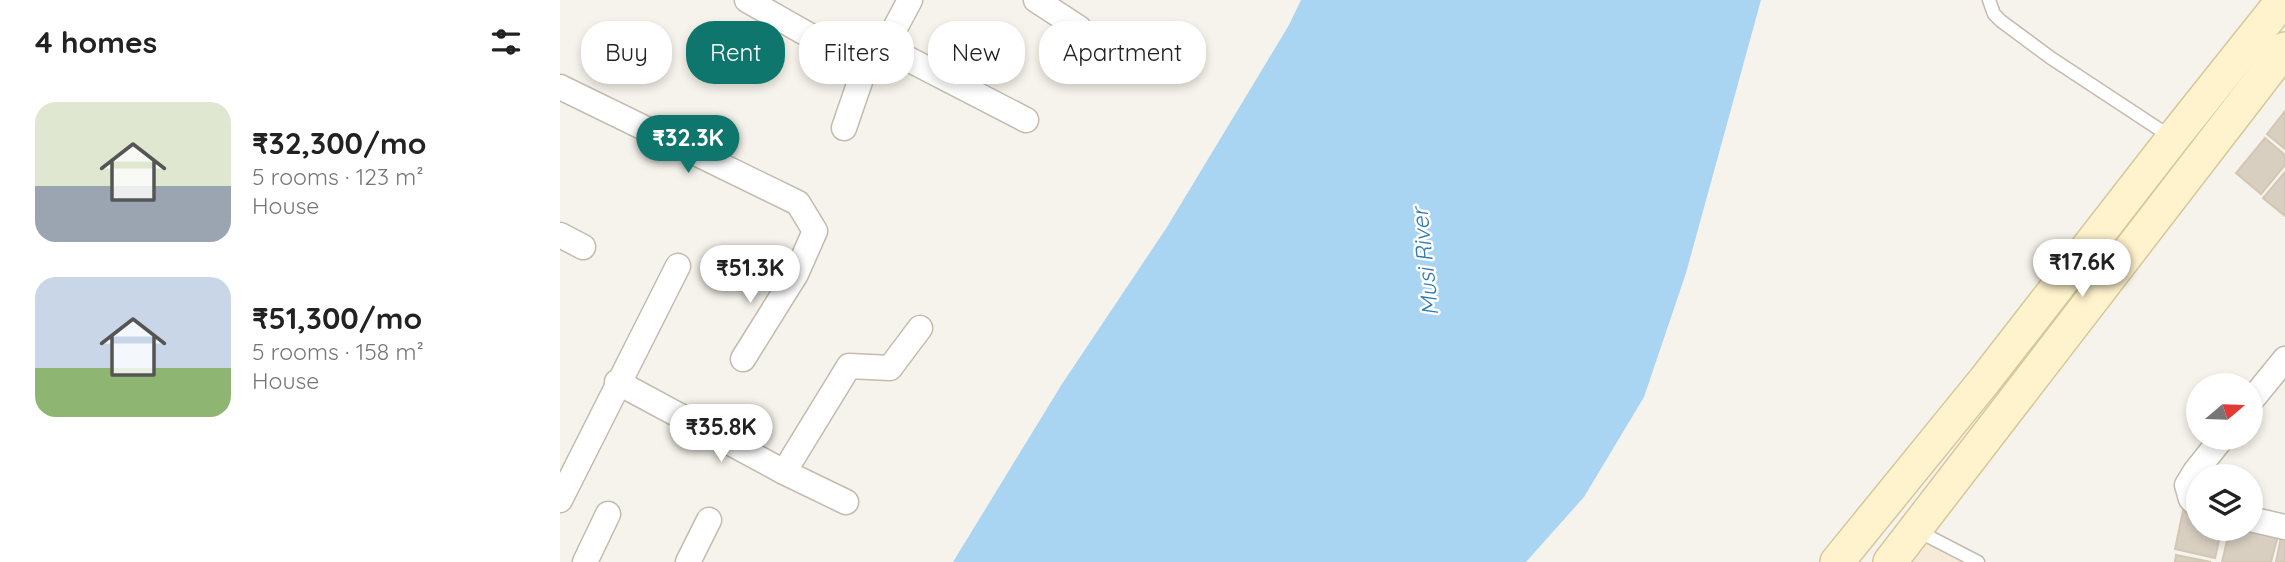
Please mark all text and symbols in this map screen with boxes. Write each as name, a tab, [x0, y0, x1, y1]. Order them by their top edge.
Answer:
chip: Buy	[581, 21, 672, 84]
chip: Rent	[686, 21, 785, 84]
chip: Filters	[799, 21, 914, 84]
chip: New	[928, 21, 1025, 84]
chip: Apartment	[1039, 21, 1206, 84]
text: 4 homes	[35, 23, 157, 61]
icon: filters	[487, 23, 525, 61]
pin: ₹32.3K	[631, 116, 745, 175]
text: ₹32.3K	[652, 123, 724, 152]
text: ₹32,300/mo	[252, 124, 426, 162]
icon: home	[91, 130, 175, 214]
text: 5 rooms · 123 m²	[252, 162, 424, 191]
text: House	[252, 191, 319, 220]
water label: Musi River	[1404, 204, 1445, 317]
pin: ₹17.6K	[2025, 240, 2139, 299]
pin: ₹51.3K	[693, 246, 807, 305]
text: ₹17.6K	[2049, 247, 2115, 276]
text: ₹51.3K	[716, 253, 784, 282]
text: ₹51,300/mo	[252, 299, 422, 337]
icon: home	[91, 305, 175, 389]
text: 5 rooms · 158 m²	[252, 337, 424, 366]
text: House	[252, 366, 319, 395]
north arrow	[2186, 373, 2263, 450]
map controls	[2186, 373, 2263, 541]
pin: ₹35.8K	[664, 405, 778, 464]
text: ₹35.8K	[686, 412, 756, 441]
button: layers	[2186, 464, 2263, 541]

